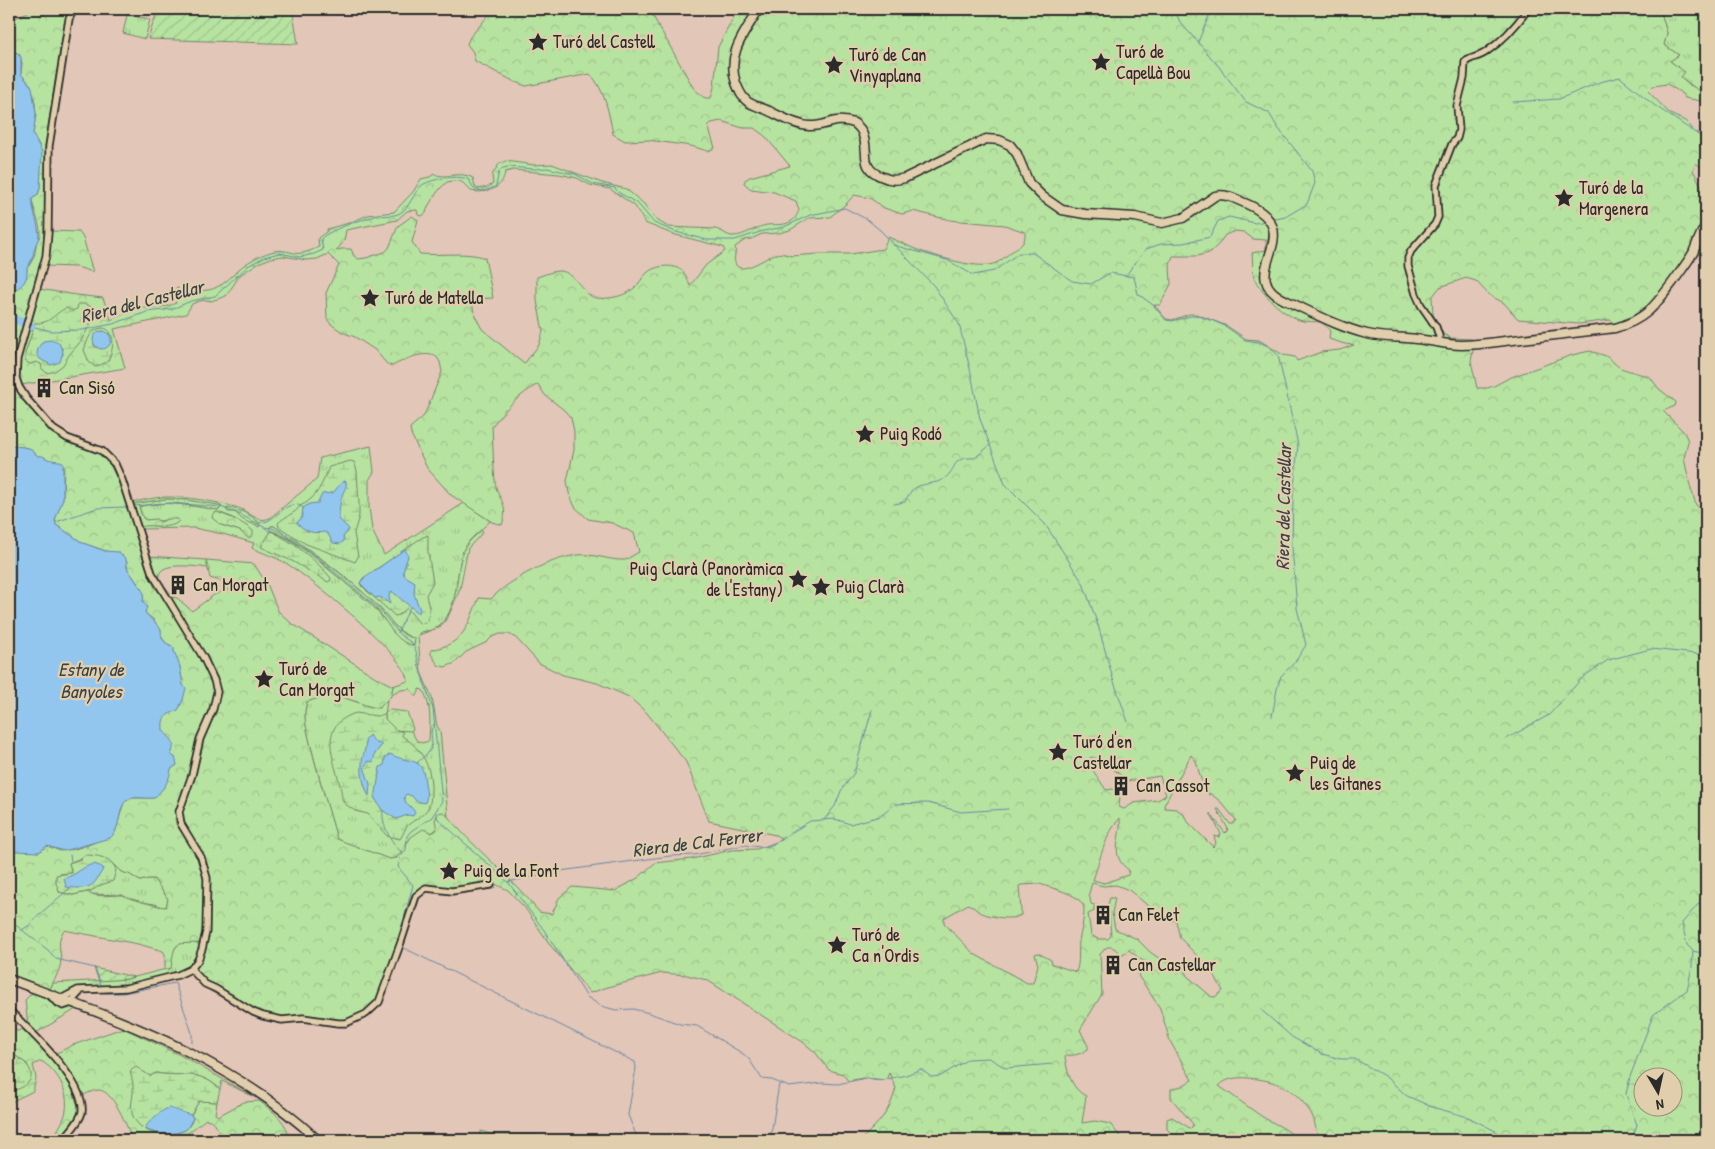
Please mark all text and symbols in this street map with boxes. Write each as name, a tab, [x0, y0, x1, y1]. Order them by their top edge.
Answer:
place label: Turó del Castell	[553, 29, 655, 54]
place icon: Turó del Castell	[527, 31, 549, 53]
place label: Turó de Capellà Bou	[1116, 39, 1190, 85]
place label: Turó de Can Vinyaplana	[849, 42, 926, 88]
place icon: Turó de Capellà Bou	[1090, 51, 1112, 73]
place icon: Turó de Can Vinyaplana	[823, 54, 845, 76]
place label: Turó de la Margenera	[1579, 175, 1648, 221]
place icon: Turó de la Margenera	[1553, 187, 1575, 209]
water label: Riera del Castellar	[78, 272, 209, 329]
place label: Turó de Matella	[385, 285, 483, 310]
place icon: Turó de Matella	[359, 287, 381, 309]
place label: Can Sisó	[59, 375, 115, 400]
building icon: Can Sisó	[33, 377, 55, 399]
place label: Puig Rodó	[880, 421, 942, 446]
place icon: Puig Rodó	[854, 423, 876, 445]
water label: Riera del Castellar	[1269, 441, 1297, 570]
place label: Puig Clarà (Panoràmica de l'Estany)	[630, 556, 783, 602]
place icon: Puig Clarà (Panoràmica de l'Estany)	[787, 568, 809, 590]
place label: Can Morgat	[193, 572, 269, 597]
building icon: Can Morgat	[167, 574, 189, 596]
place label: Puig Clarà	[836, 574, 904, 599]
place icon: Puig Clarà	[810, 576, 832, 598]
water label: Estany de Banyoles	[58, 656, 125, 704]
place label: Turó de Can Morgat	[279, 656, 355, 702]
place icon: Turó de Can Morgat	[253, 668, 275, 690]
place label: Turó d'en Castellar	[1073, 729, 1132, 775]
place icon: Turó d'en Castellar	[1047, 741, 1069, 763]
place label: Puig de les Gitanes	[1310, 750, 1381, 796]
place icon: Puig de les Gitanes	[1284, 762, 1306, 784]
place label: Can Cassot	[1136, 773, 1210, 798]
building icon: Can Cassot	[1110, 775, 1132, 797]
water label: Riera de Cal Ferrer	[631, 821, 766, 863]
place label: Puig de la Font	[464, 858, 559, 883]
place icon: Puig de la Font	[438, 860, 460, 882]
place label: Can Felet	[1118, 902, 1180, 927]
building icon: Can Felet	[1092, 904, 1114, 926]
place label: Turó de Ca n'Ordis	[852, 922, 919, 968]
place icon: Turó de Ca n'Ordis	[826, 934, 848, 956]
place label: Can Castellar	[1128, 952, 1216, 977]
building icon: Can Castellar	[1102, 954, 1124, 976]
north arrow	[1632, 1066, 1682, 1116]
text: N	[1654, 1095, 1665, 1115]

